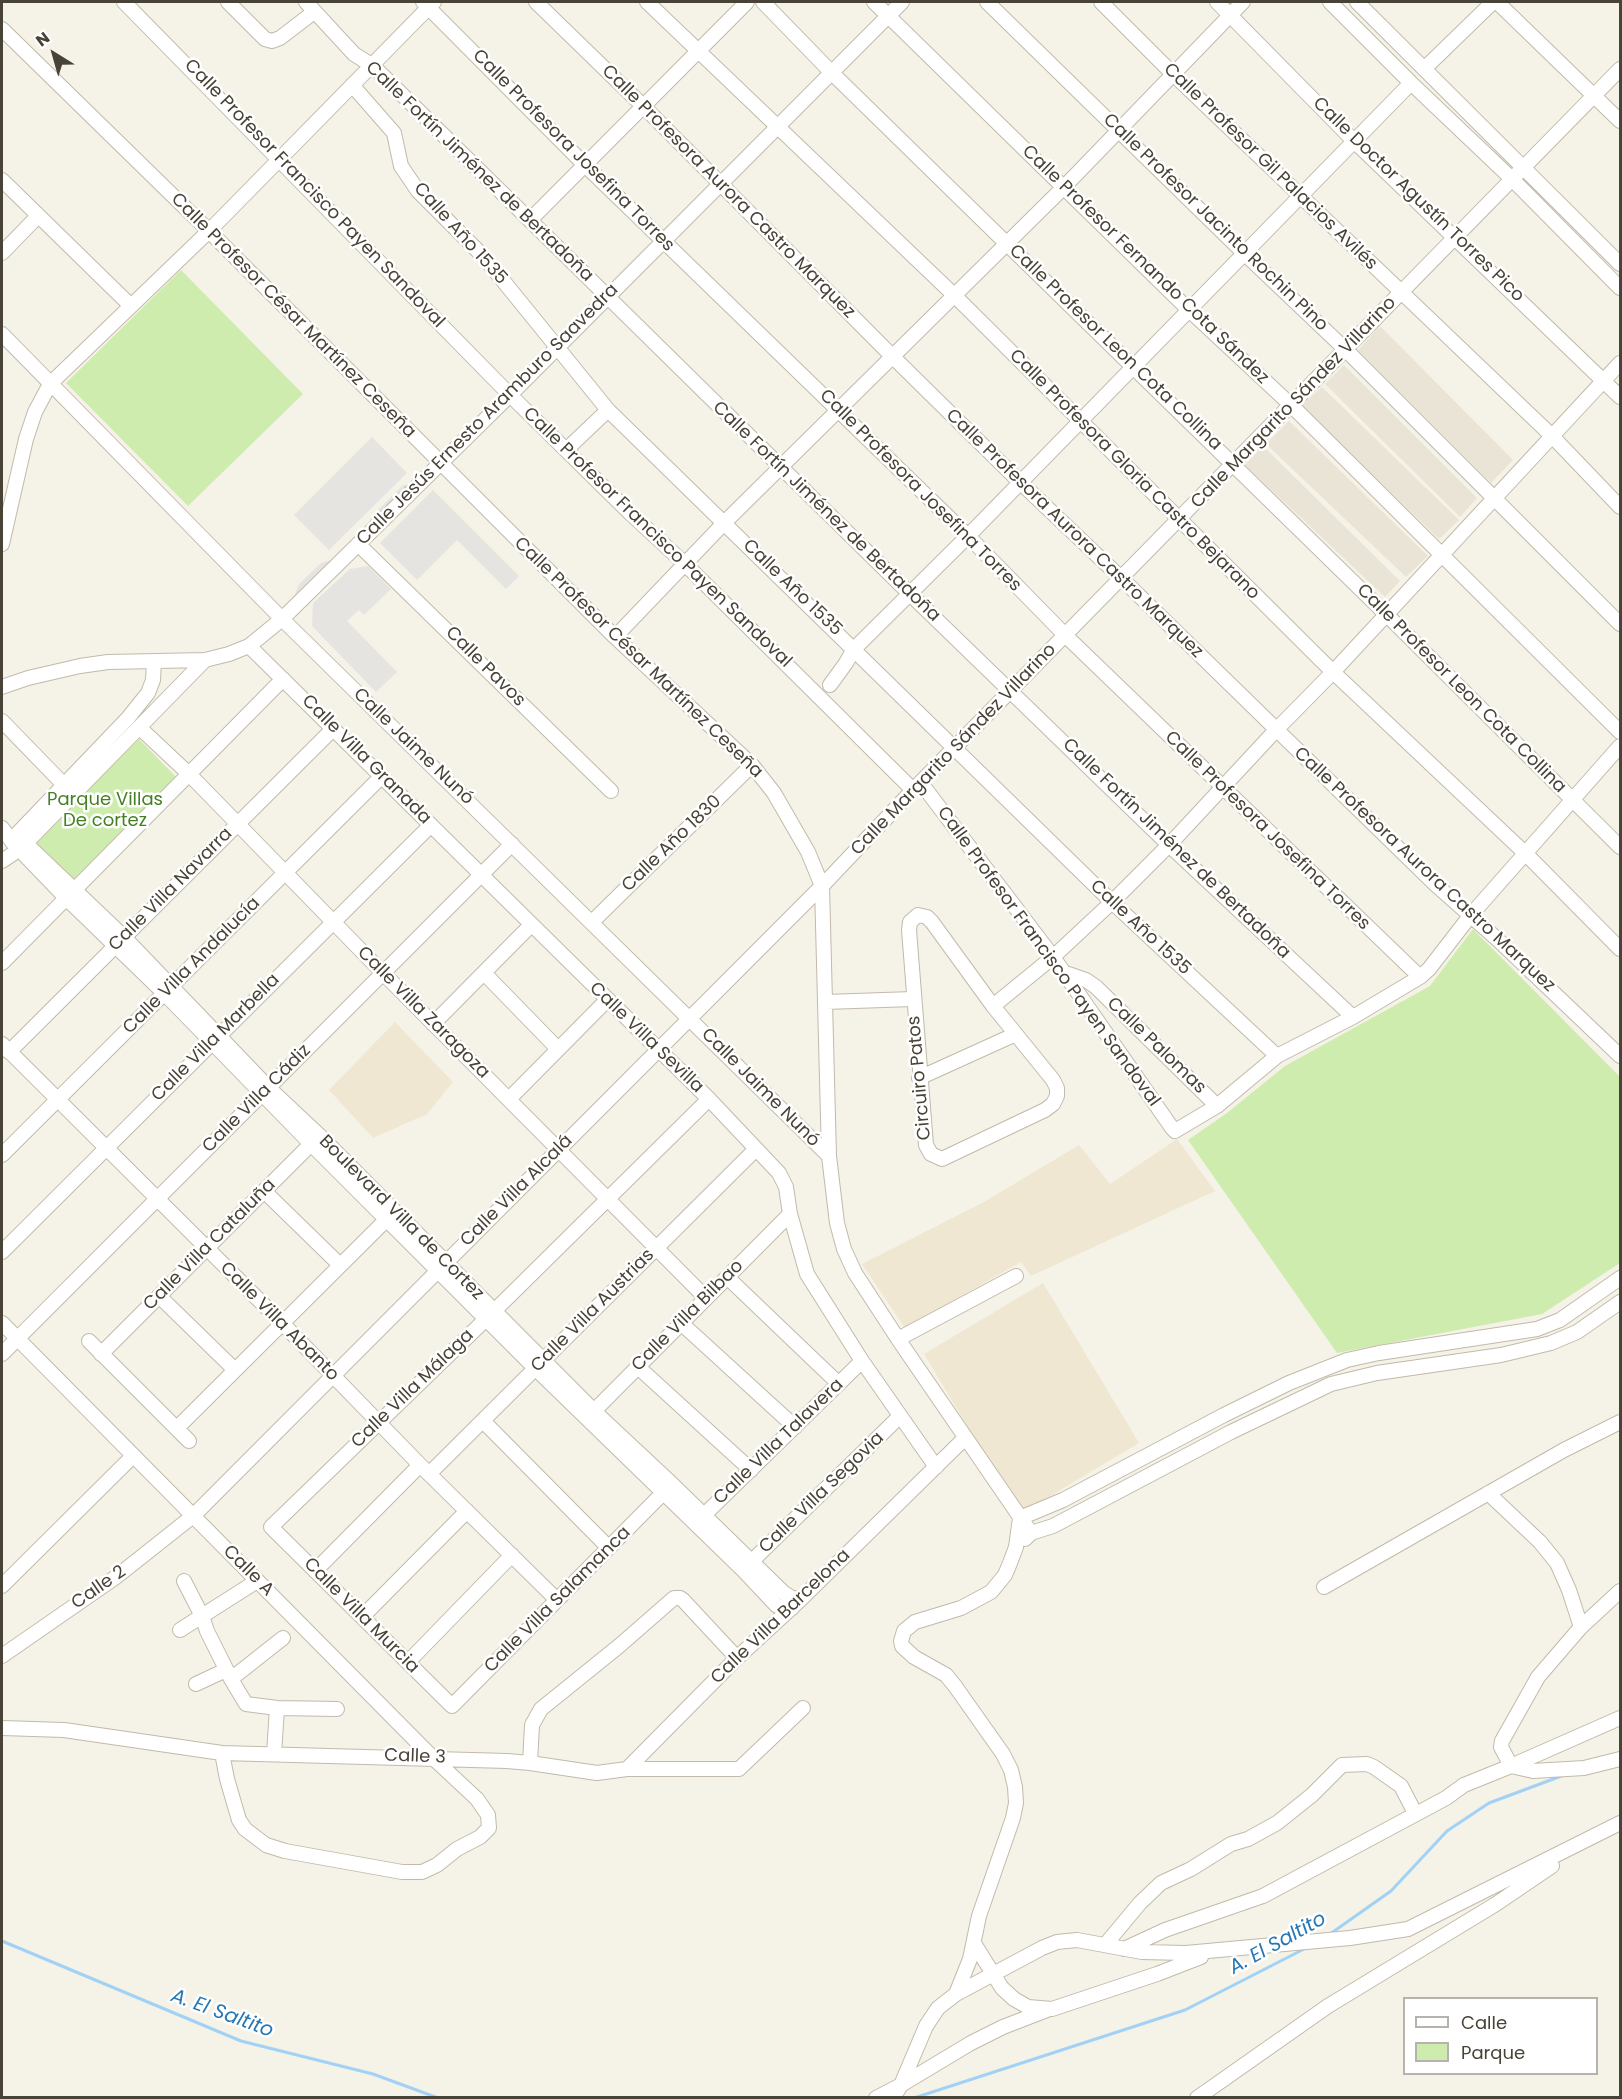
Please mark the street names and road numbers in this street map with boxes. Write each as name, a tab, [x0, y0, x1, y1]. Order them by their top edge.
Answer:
street label: Calle Profesora Josefina Torres	[467, 45, 679, 257]
street label: Calle Profesor Francisco Payen Sandoval	[179, 55, 449, 333]
street label: Calle Fortín Jiménez de Bertadoña	[361, 57, 597, 287]
street label: Calle Profesor Gil Palacios Avilés	[1159, 59, 1381, 275]
street label: Calle Profesora Aurora Castro Marquez	[597, 61, 859, 323]
street label: Calle Doctor Agustín Torres Pico	[1308, 93, 1528, 307]
street label: Calle Profesor Jacinto Rochin Pino	[1098, 110, 1332, 336]
street label: Calle Profesor Fernando Cota Sández	[1017, 141, 1273, 389]
street label: Calle Año 1535	[409, 179, 511, 289]
street label: Calle Profesor César Martínez Ceseña	[166, 189, 420, 443]
street label: Calle Profesor Leon Cota Collina	[1004, 240, 1226, 456]
street label: Calle Jesús Ernesto Aramburo Saavedra	[353, 280, 623, 550]
street label: Calle Margarito Sández Villarino	[1187, 293, 1401, 513]
street label: Calle Profesora Gloria Castro Bejarano	[1004, 345, 1264, 605]
street label: Calle Profesora Josefina Torres	[814, 385, 1026, 597]
street label: Calle Fortín Jiménez de Bertadoña	[708, 397, 944, 627]
street label: Calle Profesor Francisco Payen Sandoval	[518, 403, 796, 673]
street label: Calle Profesora Aurora Castro Marquez	[941, 405, 1207, 663]
street label: Calle Profesor César Martínez Ceseña	[509, 533, 767, 783]
street label: Calle Año 1535	[738, 535, 846, 641]
street label: Calle Profesor Leon Cota Collina	[1352, 580, 1570, 798]
street label: Calle Pavos	[440, 622, 530, 712]
street label: Calle Margarito Sández Villarino	[847, 640, 1061, 860]
street label: Calle Jaime Nunó	[348, 684, 478, 810]
street label: Calle Villa Granada	[297, 691, 435, 829]
street label: Calle Profesora Josefina Torres	[1160, 727, 1374, 935]
street label: Calle Fortín Jiménez de Bertadoña	[1058, 734, 1294, 964]
street label: Calle Profesora Aurora Castro Marquez	[1289, 743, 1559, 997]
street label: Calle Año 1830	[618, 791, 726, 897]
street label: Calle Profesor Francisco Payen Sandoval	[932, 803, 1164, 1111]
street label: Calle Villa Navarra	[105, 824, 237, 956]
street label: Calle Año 1535	[1085, 876, 1195, 980]
street label: Calle Villa Andalucía	[119, 893, 265, 1039]
street label: Calle Villa Zaragoza	[352, 942, 494, 1084]
street label: Calle Villa Marbella	[148, 970, 284, 1106]
street label: Calle Villa Sevilla	[584, 978, 708, 1098]
street label: Calle Palomas	[1102, 993, 1210, 1099]
street label: Circuiro Patos	[904, 1015, 936, 1141]
street label: Calle Jaime Nunó	[696, 1024, 824, 1152]
street label: Calle Villa Cádiz	[198, 1040, 316, 1158]
street label: Calle Villa Alcalá	[456, 1130, 578, 1252]
street label: Boulevard Villa de Cortez	[314, 1131, 488, 1305]
street label: Calle Villa Cataluña	[140, 1175, 280, 1315]
street label: Calle Villa Austrias	[527, 1245, 659, 1377]
street label: Calle Villa Bilbao	[628, 1256, 748, 1376]
street label: Calle Villa Abanto	[215, 1258, 343, 1386]
street label: Calle Villa Málaga	[347, 1325, 479, 1453]
street label: Calle Villa Talavera	[710, 1375, 848, 1509]
street label: Calle Villa Segovia	[755, 1428, 889, 1558]
street label: Calle Villa Salamanca	[480, 1522, 636, 1678]
street label: Calle A	[218, 1541, 278, 1601]
street label: Calle Villa Barcelona	[707, 1545, 855, 1689]
street label: Calle Villa Murcia	[299, 1554, 423, 1678]
street label: Calle 2	[68, 1562, 130, 1614]
street label: Calle 3	[384, 1745, 446, 1769]

